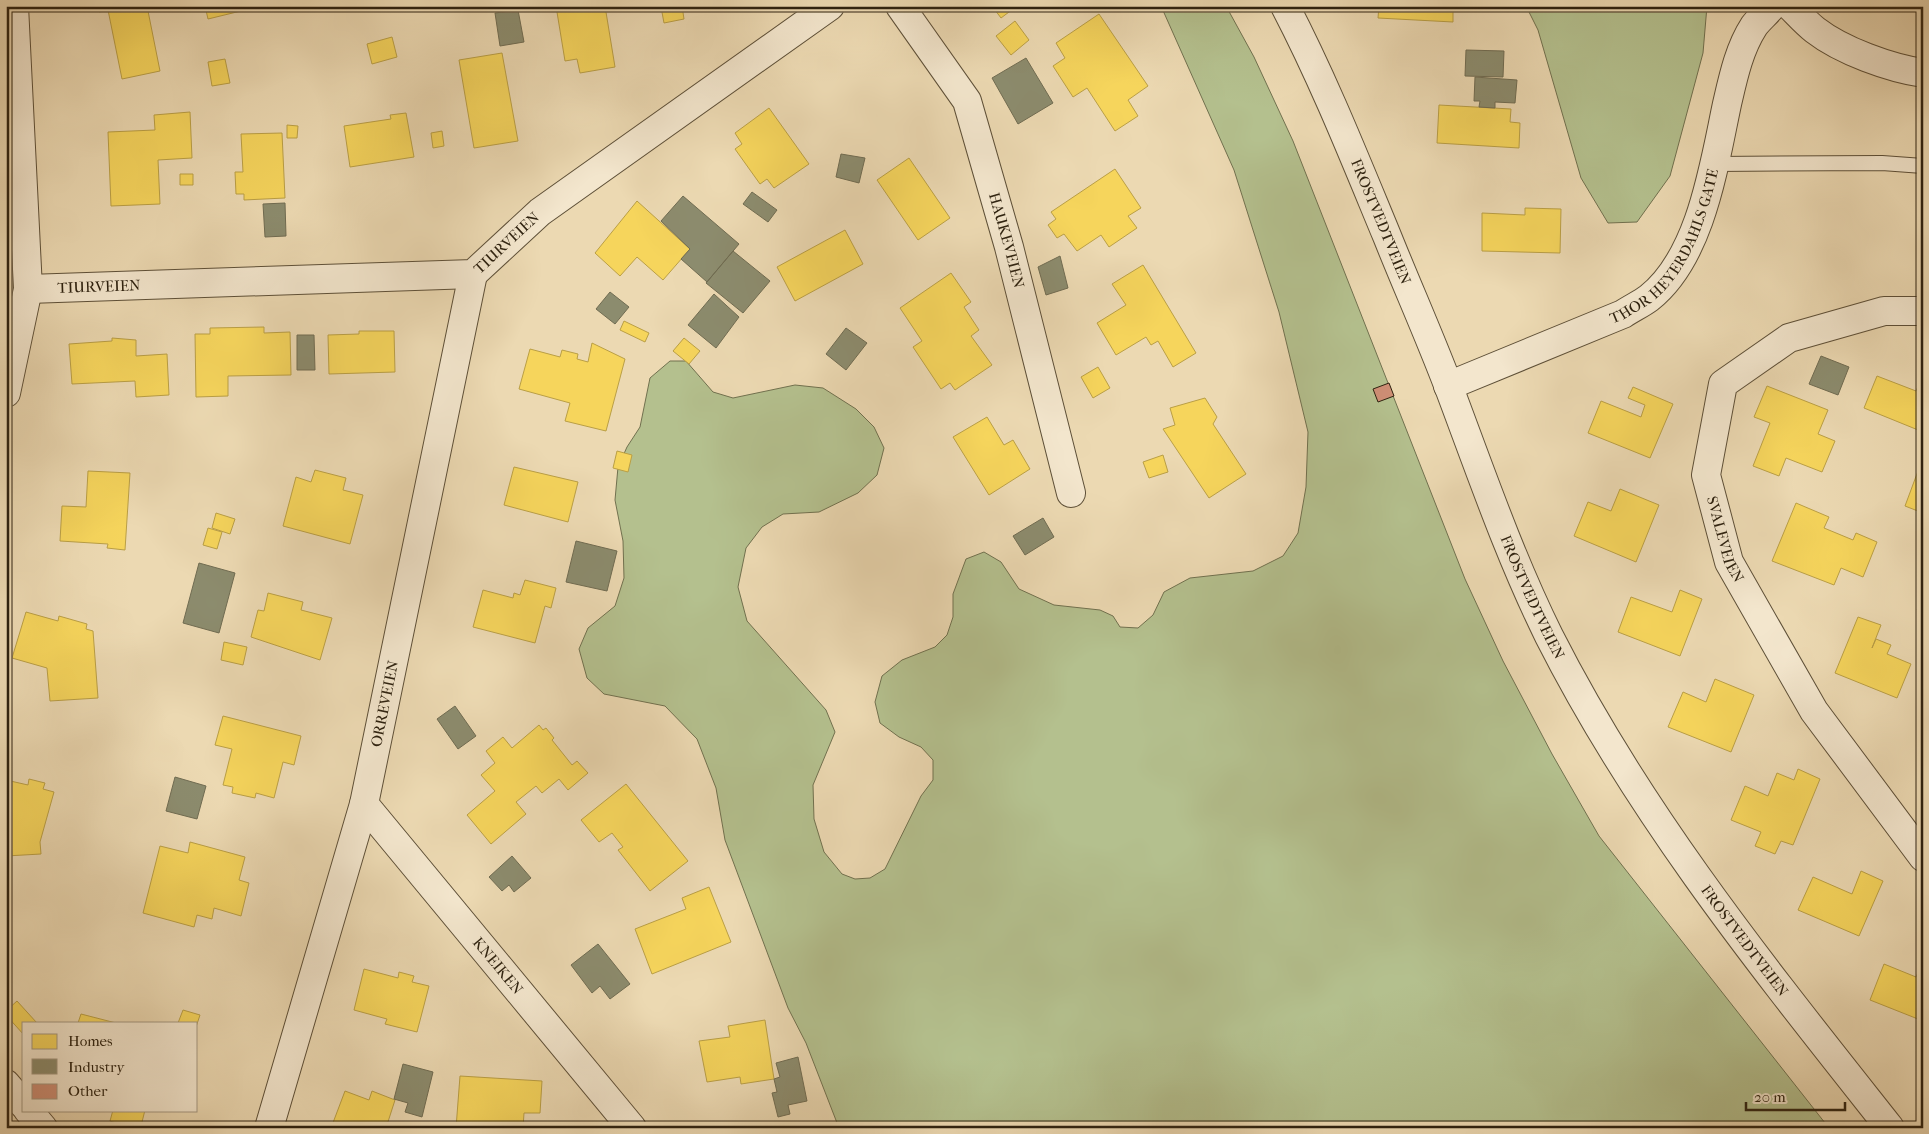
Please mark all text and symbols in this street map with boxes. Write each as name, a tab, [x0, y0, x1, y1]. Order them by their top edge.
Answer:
street label: FROSTVEDTVEIEN	[1347, 156, 1415, 288]
street label: THOR HEYERDAHLS GATE	[1607, 167, 1722, 328]
street label: HAUKEVEIEN	[985, 190, 1028, 291]
street label: TIURVEIEN	[470, 208, 544, 278]
street label: TIURVEIEN	[57, 276, 141, 297]
street label: SVALEVEIEN	[1703, 494, 1748, 586]
street label: FROSTVEDTVEIEN	[1496, 532, 1569, 663]
street label: ORREVEIEN	[367, 658, 402, 749]
street label: FROSTVEDTVEIEN	[1697, 882, 1792, 1000]
street label: KNEIKEN	[469, 934, 527, 999]
legend	[22, 1022, 198, 1112]
text: Homes	[68, 1032, 113, 1050]
text: Industry	[68, 1058, 125, 1076]
scale bar	[1746, 1079, 1845, 1111]
text: Other	[68, 1082, 108, 1100]
text: 20 m	[1754, 1088, 1786, 1106]

